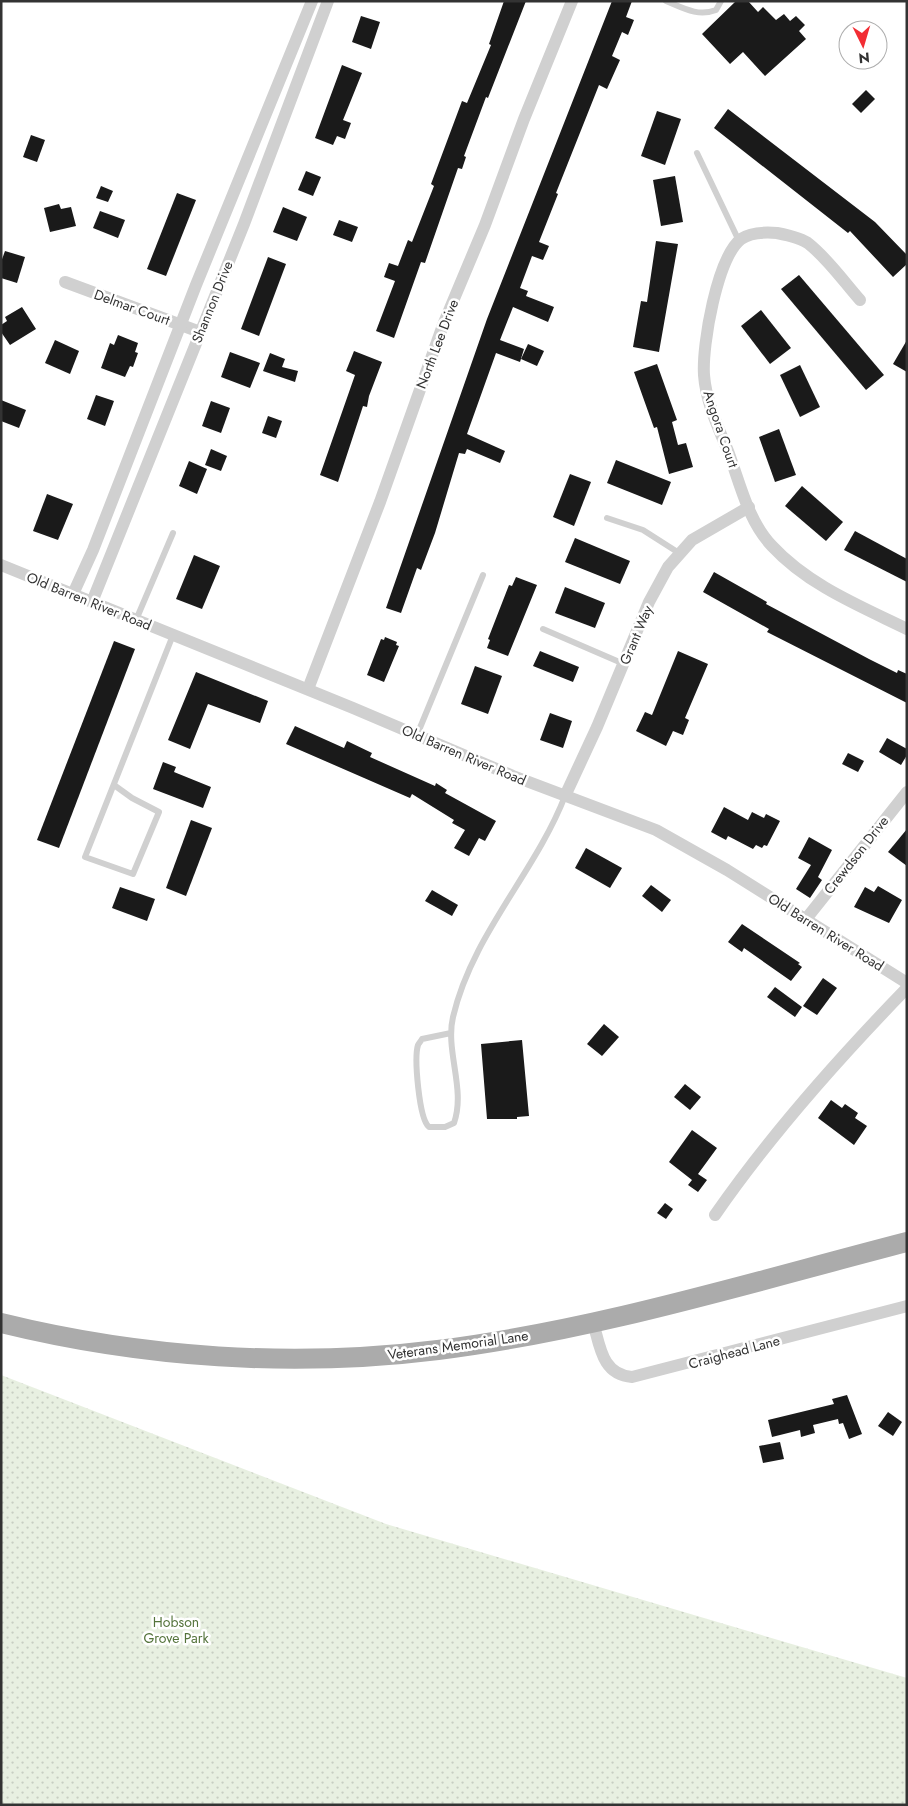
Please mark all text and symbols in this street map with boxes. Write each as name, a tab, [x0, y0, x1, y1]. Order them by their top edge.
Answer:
north arrow	[838, 20, 888, 70]
text: N	[858, 48, 871, 68]
street label: Shannon Drive	[186, 258, 238, 346]
street label: Delmar Court	[91, 284, 173, 330]
street label: North Lee Drive	[411, 296, 463, 392]
street label: Angora Court	[698, 388, 744, 471]
street label: Old Barren River Road	[24, 567, 154, 635]
street label: Grant Way	[615, 602, 658, 668]
street label: Old Barren River Road	[399, 720, 529, 790]
street label: Crewdson Drive	[819, 812, 893, 898]
street label: Old Barren River Road	[764, 888, 888, 976]
street label: Veterans Memorial Lane	[386, 1325, 530, 1365]
street label: Craighead Lane	[686, 1330, 782, 1374]
park label: Hobson Grove Park	[143, 1612, 209, 1648]

